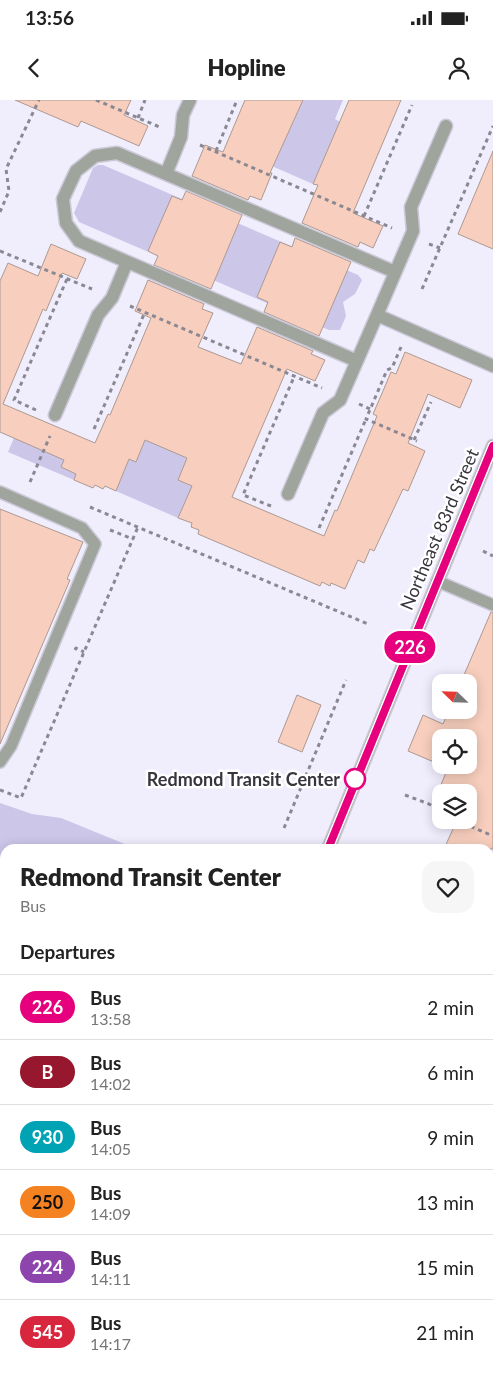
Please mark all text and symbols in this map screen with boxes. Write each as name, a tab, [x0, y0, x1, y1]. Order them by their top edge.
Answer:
text: 13:56	[25, 6, 74, 29]
icon: back	[20, 54, 48, 82]
text: Hopline	[207, 54, 286, 81]
icon: person	[445, 54, 473, 82]
street label: Northeast 83rd Street	[395, 444, 483, 613]
line badge: 226	[381, 631, 439, 663]
text: 226	[394, 636, 426, 658]
north arrow	[432, 674, 478, 719]
map controls	[432, 674, 477, 829]
button: locate	[432, 729, 477, 774]
place label: Redmond Transit Center	[147, 768, 340, 790]
marker: Redmond Transit Center	[344, 768, 366, 790]
button: layers	[432, 784, 477, 829]
button: heart	[422, 861, 474, 913]
text: Redmond Transit Center	[20, 862, 281, 891]
text: Bus	[20, 896, 46, 915]
text: Departures	[20, 940, 115, 963]
text: Bus	[90, 986, 121, 1009]
text: 226	[32, 996, 63, 1018]
text: 2 min	[427, 996, 474, 1019]
text: 13:58	[90, 1009, 131, 1028]
text: Bus	[90, 1051, 121, 1074]
text: B	[42, 1061, 53, 1083]
text: 6 min	[427, 1061, 474, 1084]
text: 14:02	[90, 1074, 131, 1093]
text: Bus	[90, 1116, 121, 1139]
text: 930	[32, 1126, 63, 1148]
text: 9 min	[427, 1126, 474, 1149]
text: 14:05	[90, 1139, 131, 1158]
text: Bus	[90, 1181, 121, 1204]
text: 250	[32, 1191, 63, 1213]
text: 13 min	[416, 1191, 474, 1214]
text: 14:09	[90, 1204, 131, 1223]
text: Bus	[90, 1246, 121, 1269]
text: 224	[32, 1256, 63, 1278]
text: 15 min	[416, 1256, 474, 1279]
text: 14:11	[90, 1269, 131, 1288]
text: Bus	[90, 1311, 121, 1334]
text: 545	[32, 1321, 63, 1343]
text: 21 min	[416, 1321, 474, 1344]
text: 14:17	[90, 1334, 131, 1353]

